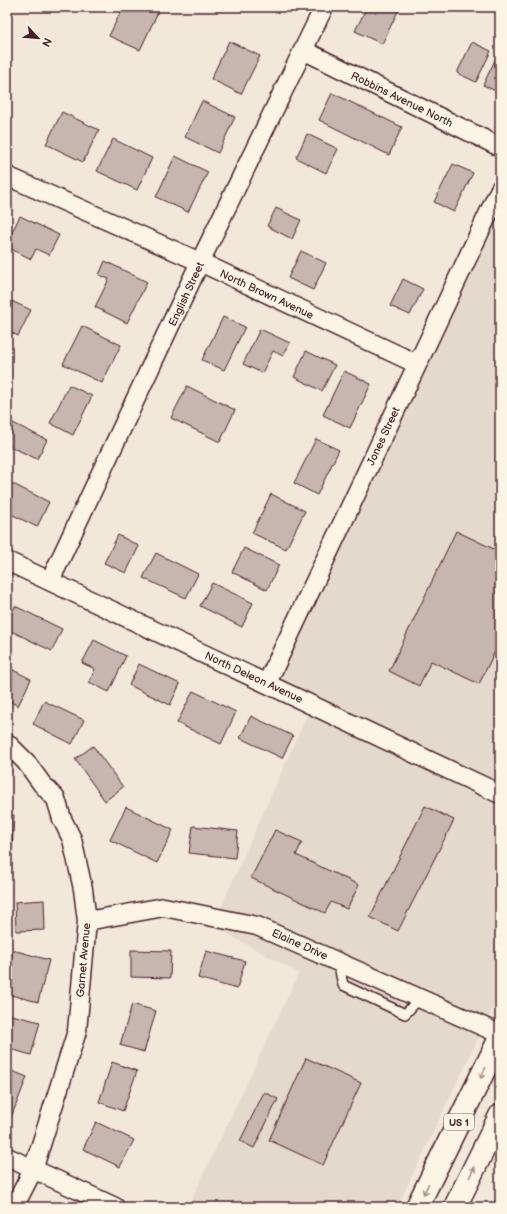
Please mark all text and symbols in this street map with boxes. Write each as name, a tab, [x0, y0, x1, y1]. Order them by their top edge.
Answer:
north arrow	[18, 18, 58, 58]
text: N	[39, 36, 54, 49]
street label: Robbins Avenue North	[349, 69, 455, 130]
street label: English Street	[166, 259, 207, 328]
street label: North Brown Avenue	[218, 267, 316, 322]
street label: Jones Street	[364, 404, 403, 467]
street label: North Deleon Avenue	[203, 649, 305, 706]
street label: Garnet Avenue	[74, 922, 93, 998]
street label: Elaine Drive	[270, 926, 330, 963]
one-way arrow	[479, 1066, 486, 1078]
road number: US 1	[444, 1114, 474, 1130]
one-way arrow	[469, 1166, 476, 1178]
one-way arrow	[422, 1183, 429, 1195]

